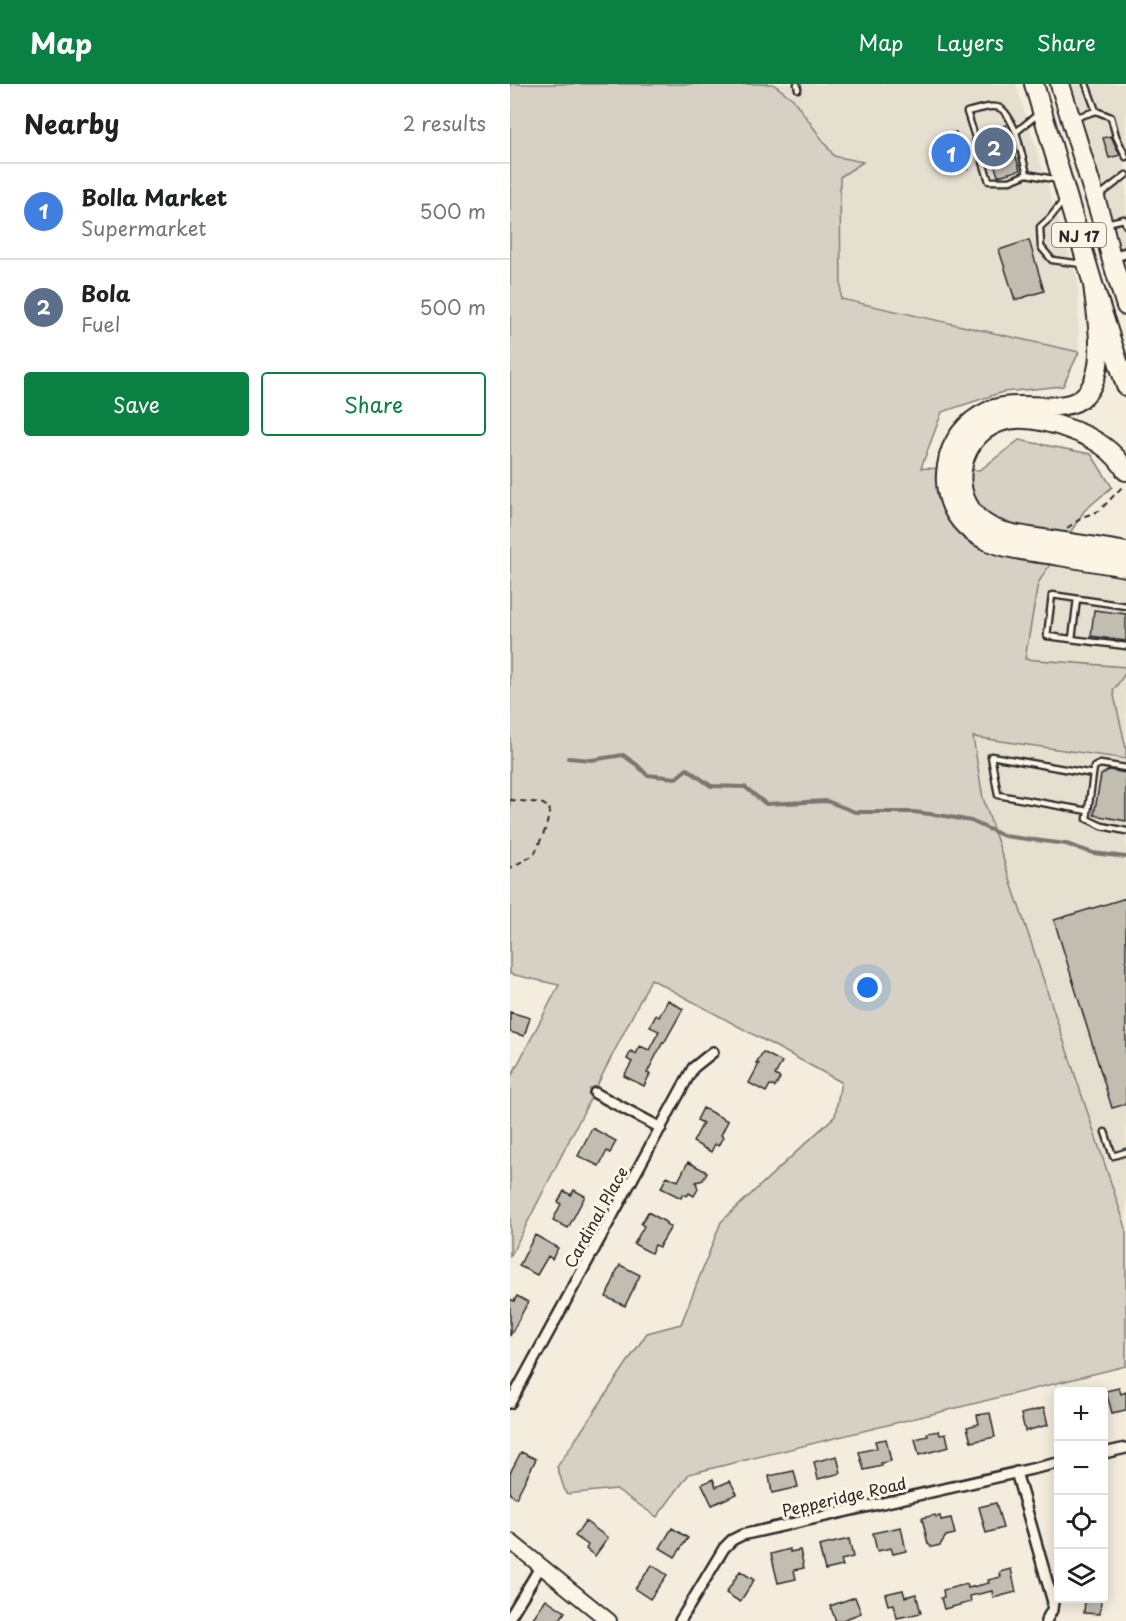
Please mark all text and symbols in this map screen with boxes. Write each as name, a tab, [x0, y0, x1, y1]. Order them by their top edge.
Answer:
text: Map	[30, 21, 92, 64]
text: Map	[859, 26, 903, 58]
text: Layers	[936, 26, 1004, 58]
text: Share	[1037, 26, 1096, 58]
text: Nearby	[24, 104, 119, 143]
text: 2 results	[403, 108, 486, 138]
pin: 2	[974, 124, 1014, 170]
pin: 1	[932, 130, 970, 176]
text: Bolla Market	[81, 180, 227, 213]
text: 1	[39, 196, 48, 226]
text: 500 m	[419, 196, 486, 226]
text: Supermarket	[81, 213, 207, 243]
road number: NJ 17	[1052, 223, 1106, 247]
text: Bola	[81, 276, 131, 309]
text: 2	[36, 292, 51, 322]
text: 500 m	[419, 292, 486, 322]
text: Fuel	[81, 309, 120, 339]
button: Save	[24, 372, 249, 436]
button: Share	[261, 372, 486, 436]
your location	[853, 973, 882, 1002]
street label: Cardinal Place	[557, 1162, 633, 1272]
map controls	[1054, 1387, 1108, 1603]
button: +	[1054, 1387, 1108, 1441]
button: −	[1054, 1441, 1108, 1495]
street label: Pepperidge Road	[779, 1470, 909, 1522]
button: locate	[1054, 1495, 1108, 1549]
button: layers	[1054, 1549, 1108, 1603]

